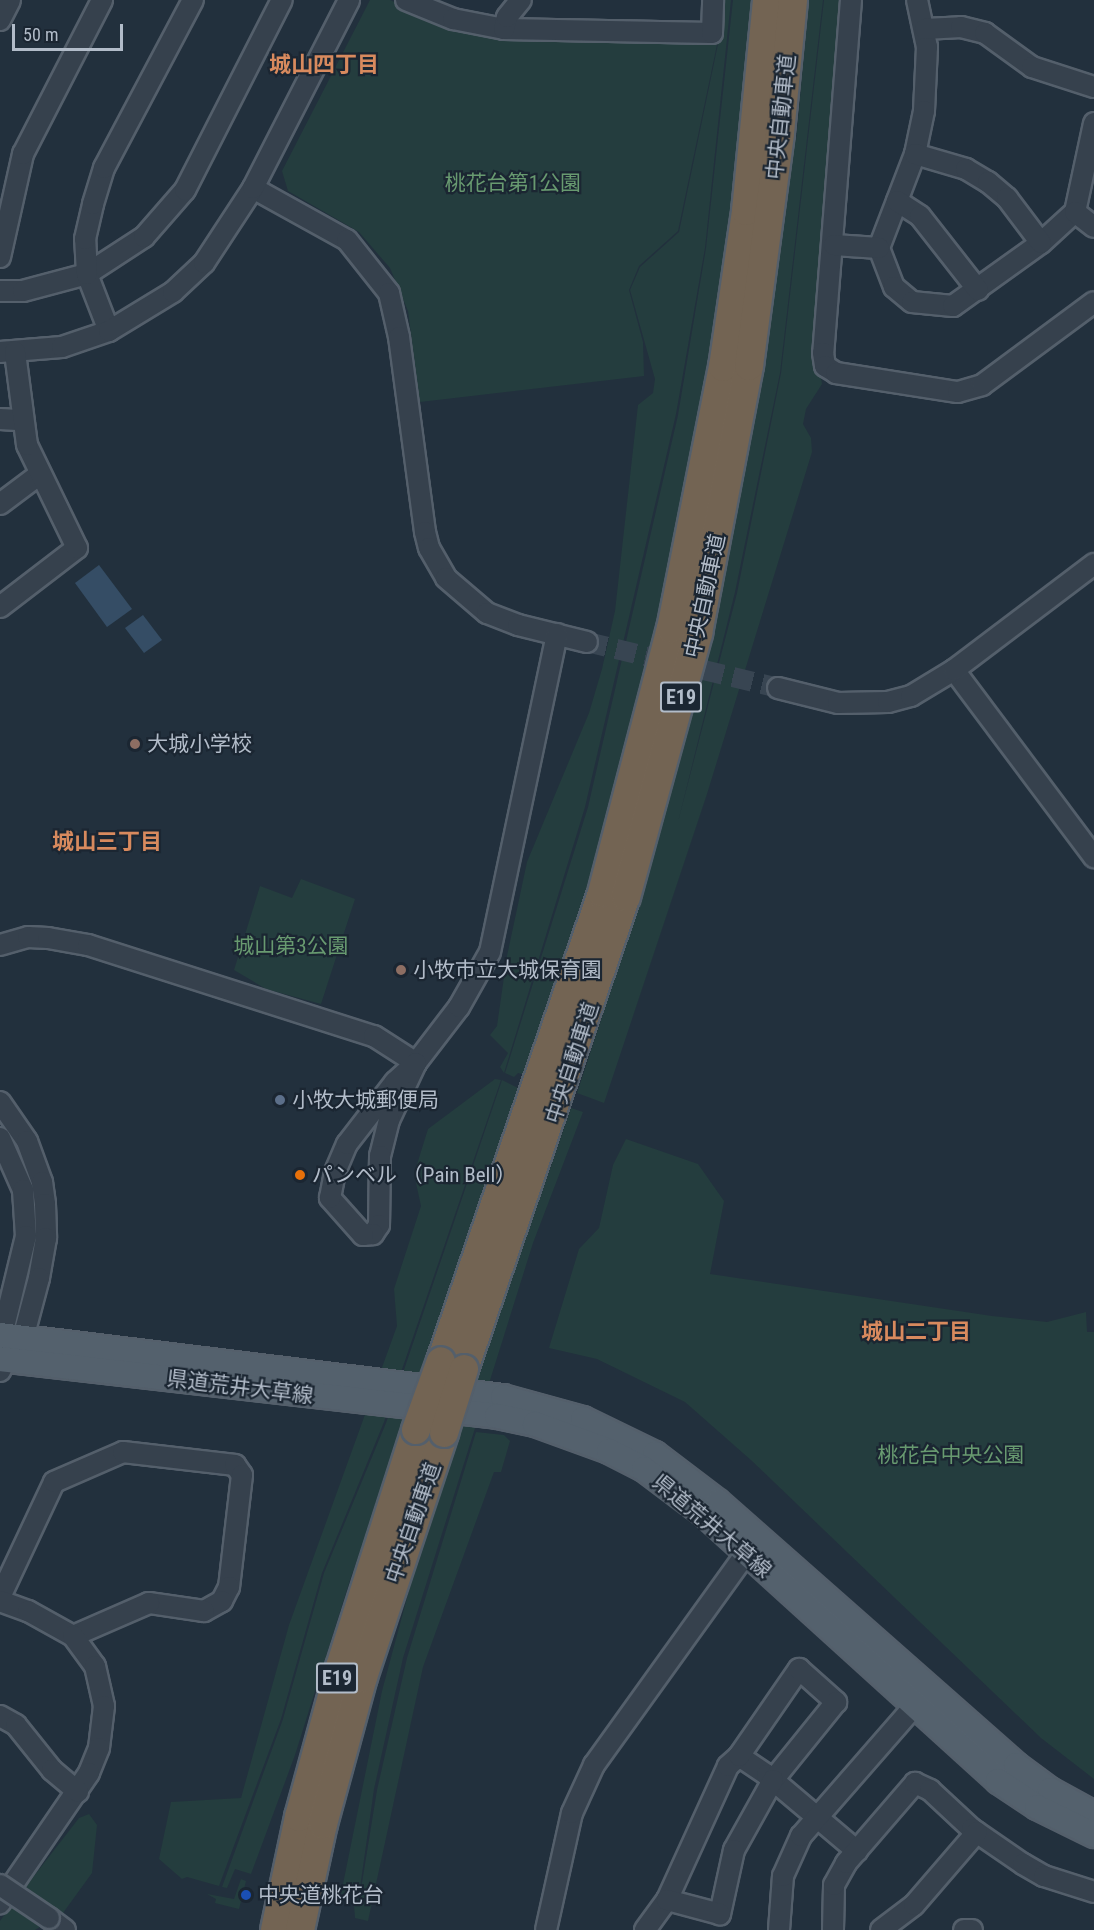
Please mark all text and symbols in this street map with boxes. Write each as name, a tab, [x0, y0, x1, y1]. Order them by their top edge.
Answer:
scale bar	[15, 12, 126, 50]
text: 50 m	[23, 24, 58, 45]
district label: 城山四丁目	[269, 52, 379, 78]
street label: 中央自動車道	[762, 53, 800, 181]
park label: 桃花台第1公園	[445, 170, 581, 196]
street label: 中央自動車道	[680, 532, 730, 660]
road number: E19	[658, 680, 704, 714]
place label: 大城小学校	[147, 731, 252, 757]
marker: 大城小学校	[128, 737, 142, 751]
district label: 城山三丁目	[52, 829, 162, 855]
park label: 城山第3公園	[233, 933, 349, 959]
place label: 小牧市立大城保育園	[413, 957, 602, 983]
marker: 小牧市立大城保育園	[394, 963, 408, 977]
street label: 中央自動車道	[541, 999, 603, 1127]
place label: 小牧大城郵便局	[292, 1087, 439, 1113]
marker: 小牧大城郵便局	[273, 1093, 287, 1107]
place label: パンベル （Pain Bell）	[312, 1162, 515, 1188]
marker: パンベル （Pain Bell）	[293, 1168, 307, 1182]
district label: 城山二丁目	[861, 1319, 971, 1345]
street label: 県道荒井大草線	[166, 1366, 314, 1408]
park label: 桃花台中央公園	[878, 1442, 1024, 1468]
street label: 中央自動車道	[381, 1459, 445, 1587]
street label: 県道荒井大草線	[648, 1469, 776, 1583]
road number: E19	[314, 1661, 360, 1695]
place label: 中央道桃花台	[258, 1882, 384, 1908]
marker: 中央道桃花台	[239, 1888, 253, 1902]

